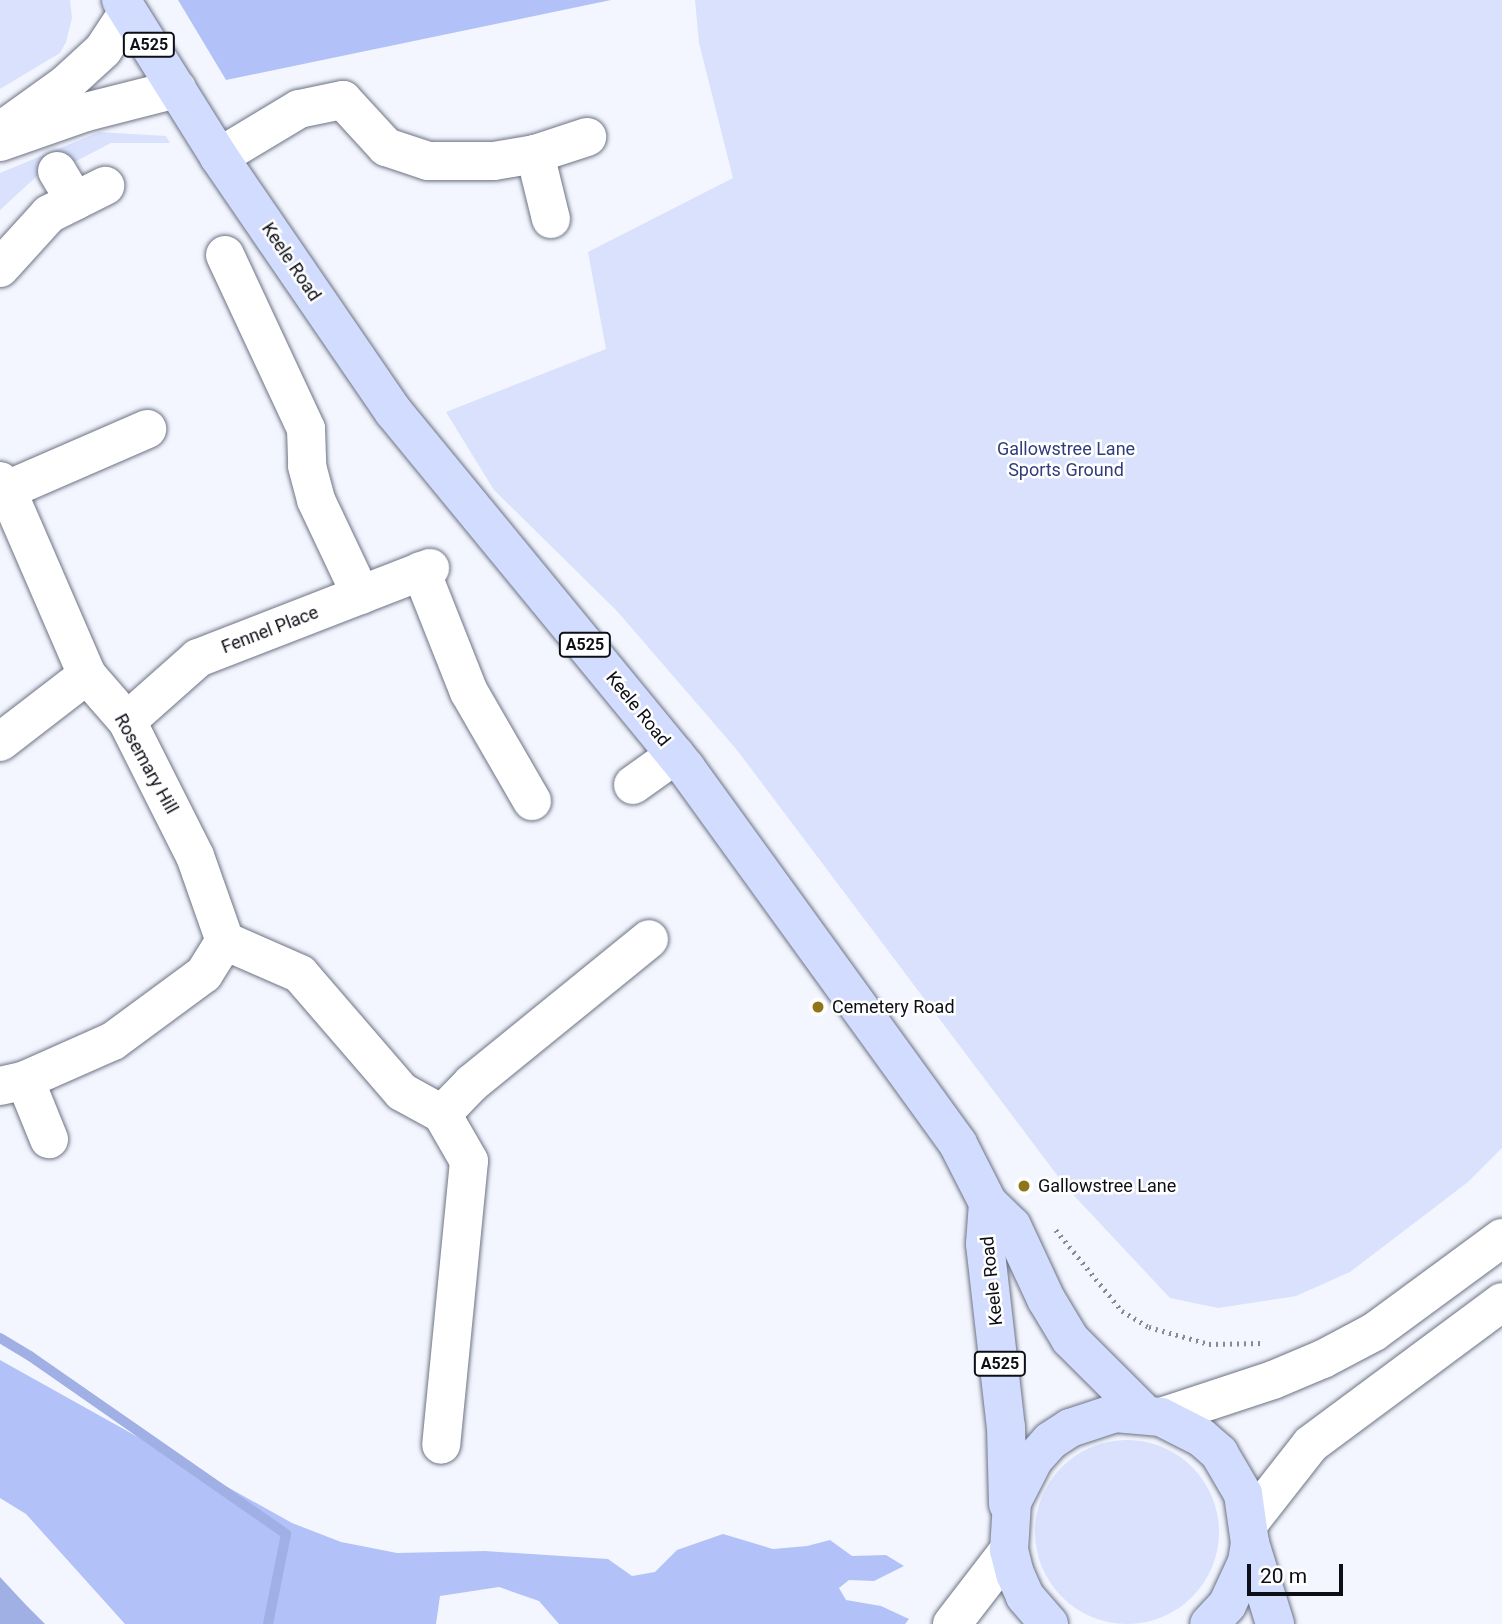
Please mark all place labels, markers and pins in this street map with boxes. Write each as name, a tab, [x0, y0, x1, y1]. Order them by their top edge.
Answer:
place label: Cemetery Road	[832, 996, 955, 1018]
marker: Cemetery Road	[810, 999, 826, 1015]
place label: Gallowstree Lane	[1038, 1175, 1176, 1197]
marker: Gallowstree Lane	[1016, 1178, 1032, 1194]

